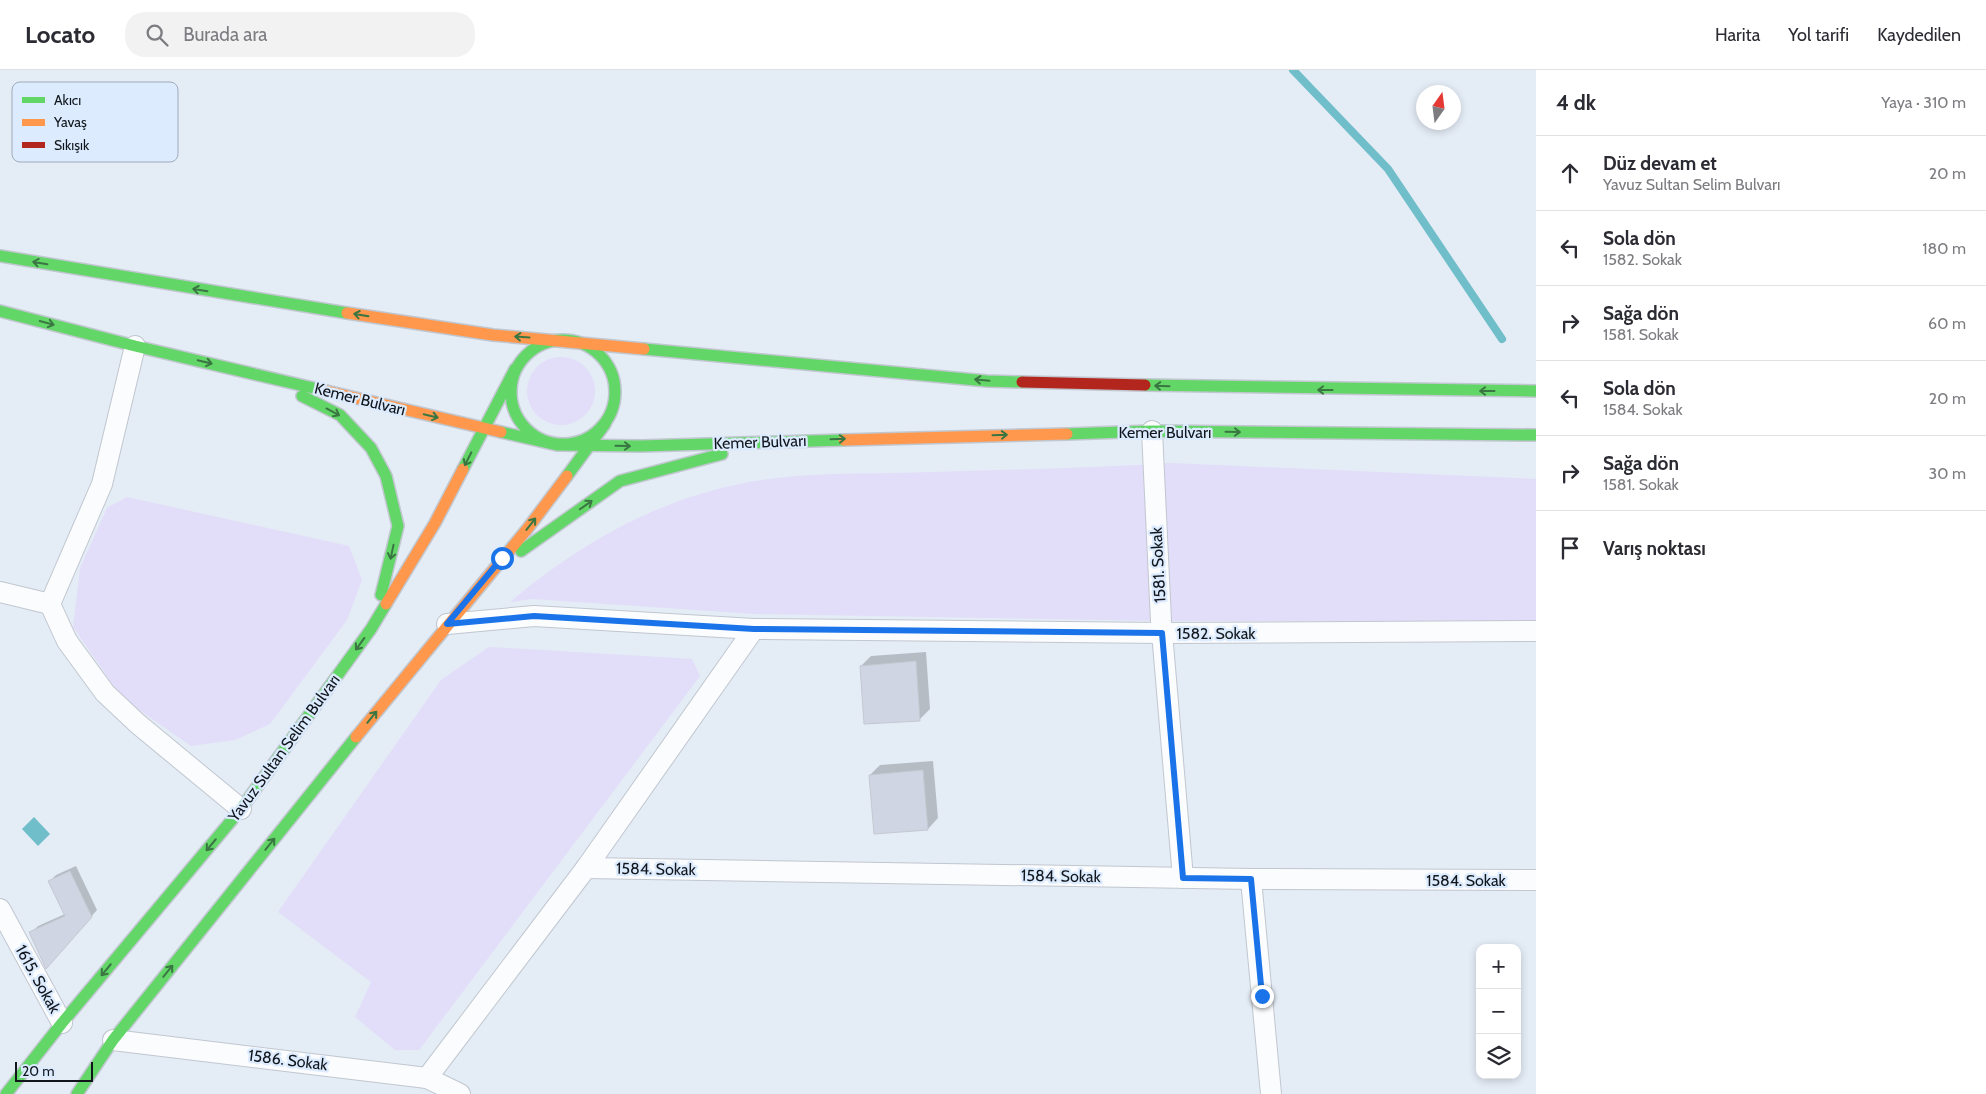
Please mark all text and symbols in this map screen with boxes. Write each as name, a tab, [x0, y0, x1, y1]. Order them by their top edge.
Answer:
search box	[125, 12, 475, 57]
text: Locato	[25, 20, 95, 49]
icon: search	[143, 21, 171, 49]
text: Burada ara	[183, 23, 267, 46]
text: Harita	[1715, 24, 1760, 46]
text: Yol tarifi	[1788, 24, 1849, 46]
text: Kaydedilen	[1877, 24, 1961, 46]
legend	[12, 82, 178, 162]
north arrow	[1416, 85, 1461, 130]
text: 4 dk	[1556, 90, 1596, 115]
text: Akıcı	[54, 91, 81, 109]
text: Yaya · 310 m	[1881, 93, 1966, 112]
text: Yavaş	[53, 113, 87, 131]
text: Sıkışık	[54, 136, 90, 154]
text: Düz devam et	[1603, 152, 1717, 175]
icon: ahead	[1556, 159, 1584, 187]
text: 20 m	[1929, 164, 1966, 183]
text: Yavuz Sultan Selim Bulvarı	[1603, 175, 1781, 194]
text: Sola dön	[1603, 227, 1676, 250]
icon: left	[1556, 234, 1584, 262]
text: 180 m	[1922, 239, 1966, 258]
text: 1582. Sokak	[1603, 250, 1682, 269]
one-way arrow	[32, 258, 48, 268]
one-way arrow	[193, 285, 209, 295]
text: Sağa dön	[1603, 302, 1679, 325]
icon: right	[1556, 309, 1584, 337]
one-way arrow	[353, 310, 369, 320]
text: 60 m	[1928, 314, 1966, 333]
one-way arrow	[39, 319, 55, 329]
text: 1581. Sokak	[1603, 325, 1679, 344]
one-way arrow	[514, 332, 530, 342]
one-way arrow	[197, 358, 213, 367]
one-way arrow	[975, 375, 991, 385]
text: Sola dön	[1603, 377, 1676, 400]
street label: Kemer Bulvarı	[313, 379, 407, 419]
one-way arrow	[1155, 381, 1171, 390]
icon: left	[1556, 384, 1584, 412]
one-way arrow	[1317, 385, 1334, 395]
one-way arrow	[1480, 386, 1496, 396]
text: 20 m	[1929, 389, 1966, 408]
text: 1584. Sokak	[1603, 400, 1683, 419]
one-way arrow	[325, 407, 340, 417]
one-way arrow	[423, 412, 439, 421]
street label: Kemer Bulvarı	[1118, 423, 1212, 442]
one-way arrow	[1224, 427, 1240, 437]
one-way arrow	[992, 430, 1008, 440]
street label: Kemer Bulvarı	[713, 431, 807, 453]
one-way arrow	[829, 435, 845, 444]
one-way arrow	[614, 441, 631, 451]
one-way arrow	[463, 451, 472, 466]
text: Sağa dön	[1603, 452, 1679, 475]
icon: right	[1556, 459, 1584, 487]
text: 30 m	[1929, 464, 1966, 483]
text: 1581. Sokak	[1603, 475, 1679, 494]
one-way arrow	[579, 500, 593, 510]
one-way arrow	[525, 518, 536, 531]
street label: 1581. Sokak	[1146, 526, 1169, 603]
icon: arrive	[1556, 534, 1584, 562]
text: Varış noktası	[1603, 537, 1706, 560]
one-way arrow	[387, 543, 397, 559]
route start	[491, 547, 514, 570]
street label: 1582. Sokak	[1177, 624, 1256, 643]
one-way arrow	[355, 637, 365, 651]
street label: Yavuz Sultan Selim Bulvarı	[224, 671, 344, 826]
one-way arrow	[366, 711, 377, 724]
one-way arrow	[265, 837, 275, 851]
one-way arrow	[205, 838, 216, 851]
street label: 1584. Sokak	[616, 859, 697, 879]
street label: 1584. Sokak	[1021, 866, 1102, 886]
street label: 1584. Sokak	[1426, 871, 1507, 890]
street label: 1615. Sokak	[11, 942, 65, 1017]
map controls	[1476, 944, 1521, 1079]
button: +	[1476, 944, 1521, 989]
one-way arrow	[101, 963, 112, 976]
one-way arrow	[163, 965, 174, 978]
route end	[1251, 985, 1274, 1008]
button: −	[1476, 989, 1521, 1034]
button: layers	[1476, 1034, 1521, 1079]
street label: 1586. Sokak	[247, 1046, 330, 1074]
scale bar	[15, 1059, 92, 1082]
text: 20 m	[22, 1062, 55, 1080]

